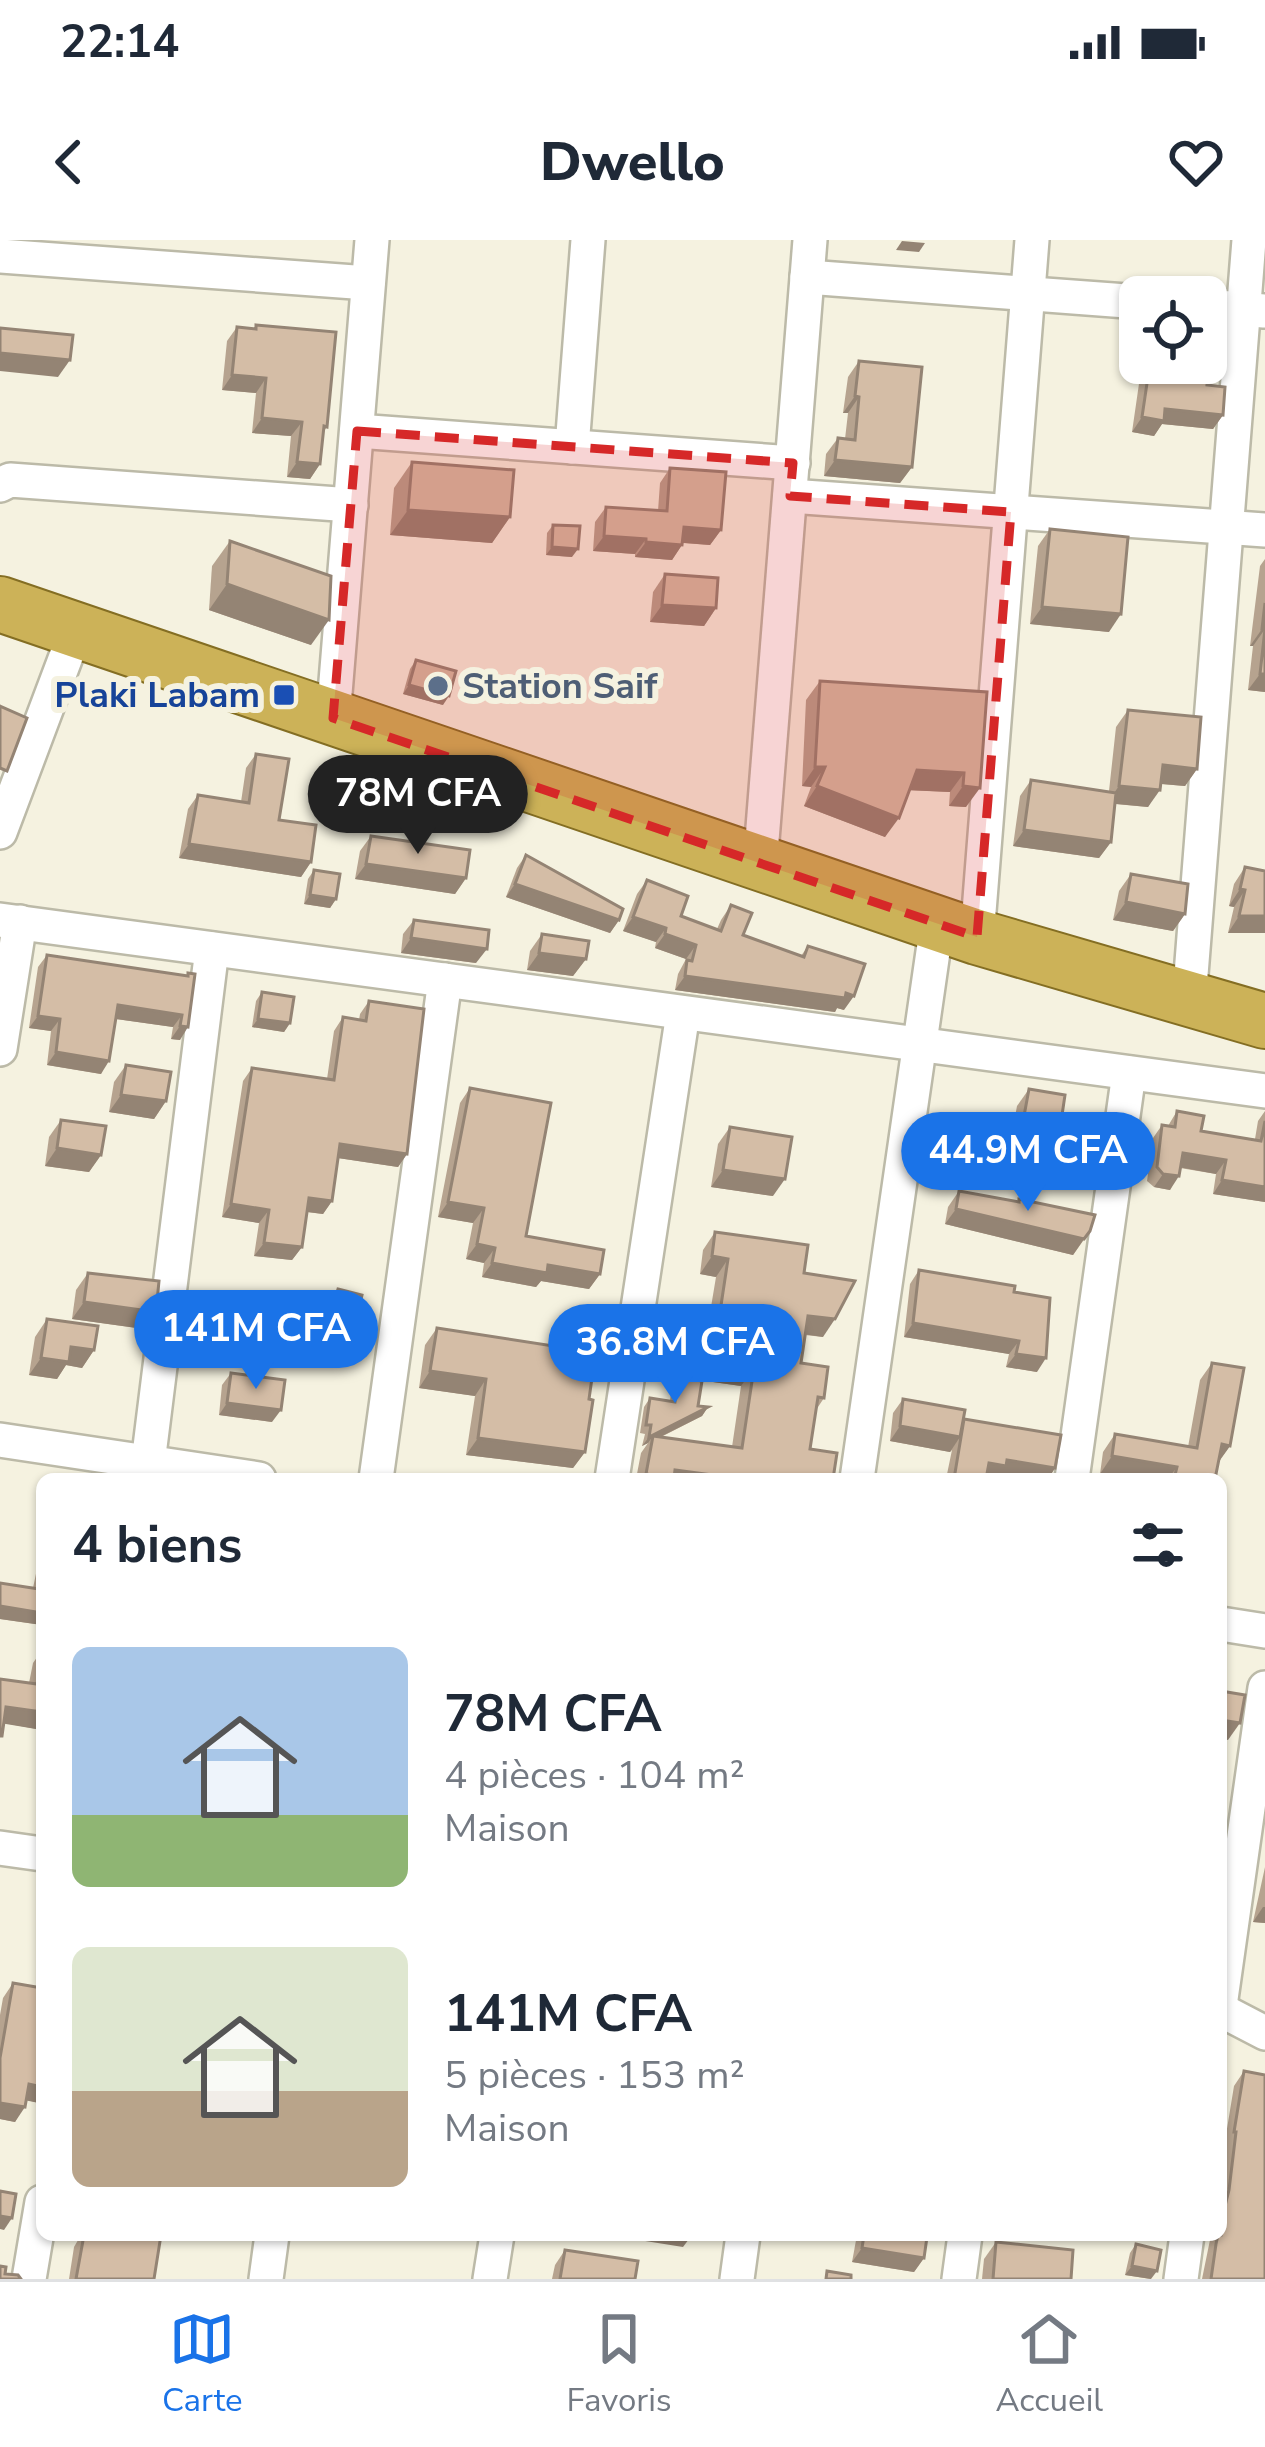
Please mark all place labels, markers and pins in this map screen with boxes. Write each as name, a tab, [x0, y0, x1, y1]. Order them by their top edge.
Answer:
place label: Station Saif	[462, 662, 658, 711]
place label: Plaki Labam	[54, 671, 260, 720]
marker: Station Saif	[425, 673, 451, 699]
marker: Plaki Labam	[271, 682, 297, 708]
pin: 78M CFA	[307, 755, 529, 857]
pin: 44.9M CFA	[891, 1112, 1165, 1214]
pin: 141M CFA	[132, 1290, 380, 1392]
pin: 36.8M CFA	[538, 1304, 812, 1406]

